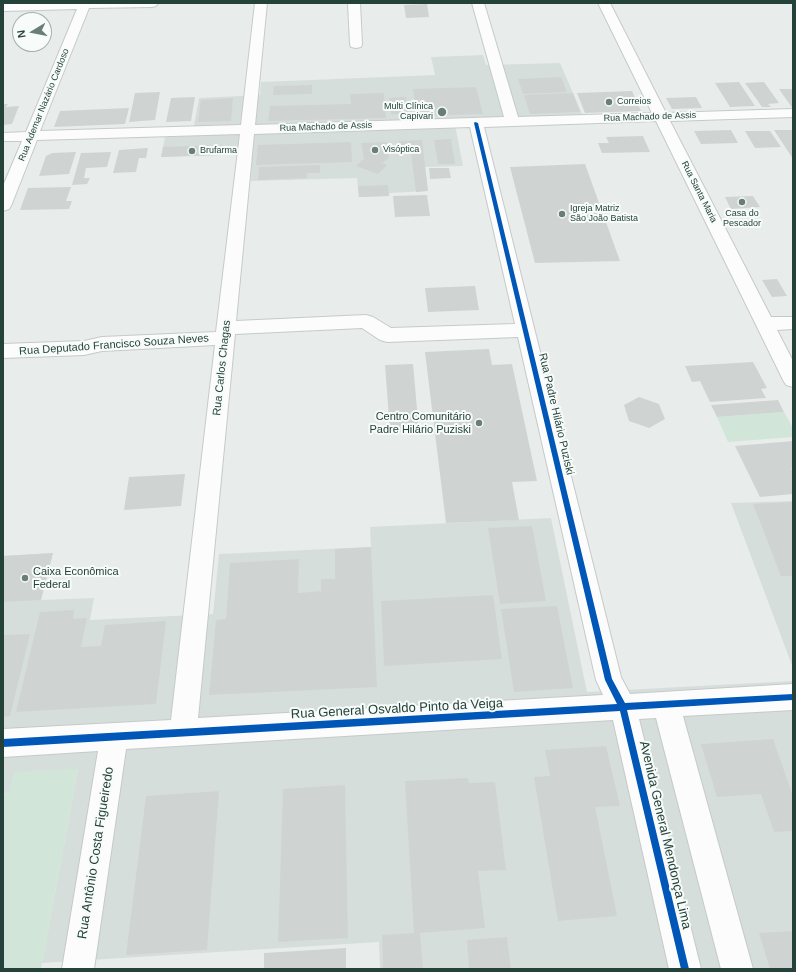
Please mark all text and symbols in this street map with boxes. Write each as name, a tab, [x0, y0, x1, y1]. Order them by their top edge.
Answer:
north arrow	[12, 12, 52, 52]
text: N	[15, 29, 28, 39]
street label: Rua Ademar Nazário Cardoso	[16, 47, 72, 163]
marker: Correios	[604, 97, 614, 107]
place label: Correios	[617, 97, 651, 107]
place label: Multi Clínica Capivari	[384, 102, 433, 123]
marker: Multi Clínica Capivari	[436, 106, 448, 118]
street label: Rua Machado de Assis	[604, 110, 696, 124]
street label: Rua Machado de Assis	[280, 120, 372, 134]
marker: Visóptica	[370, 145, 380, 155]
place label: Visóptica	[383, 145, 419, 155]
marker: Brufarma	[187, 146, 197, 156]
place label: Brufarma	[200, 146, 237, 156]
street label: Rua Santa Maria	[679, 159, 719, 225]
marker: Casa do Pescador	[737, 197, 747, 207]
place label: Igreja Matriz São João Batista	[570, 204, 638, 225]
marker: Igreja Matriz São João Batista	[557, 209, 567, 219]
place label: Casa do Pescador	[723, 209, 761, 230]
street label: Rua Carlos Chagas	[210, 320, 234, 416]
street label: Rua Deputado Francisco Souza Neves	[19, 332, 209, 358]
street label: Rua Padre Hilário Puziski	[536, 352, 576, 476]
place label: Centro Comunitário Padre Hilário Puziski	[370, 410, 471, 436]
marker: Centro Comunitário Padre Hilário Puziski	[474, 418, 484, 428]
place label: Caixa Econômica Federal	[33, 565, 119, 591]
marker: Caixa Econômica Federal	[20, 573, 30, 583]
street label: Rua General Osvaldo Pinto da Veiga	[291, 696, 503, 722]
street label: Avenida General Mendonça Lima	[636, 739, 694, 931]
street label: Rua Antônio Costa Figueiredo	[75, 766, 117, 940]

